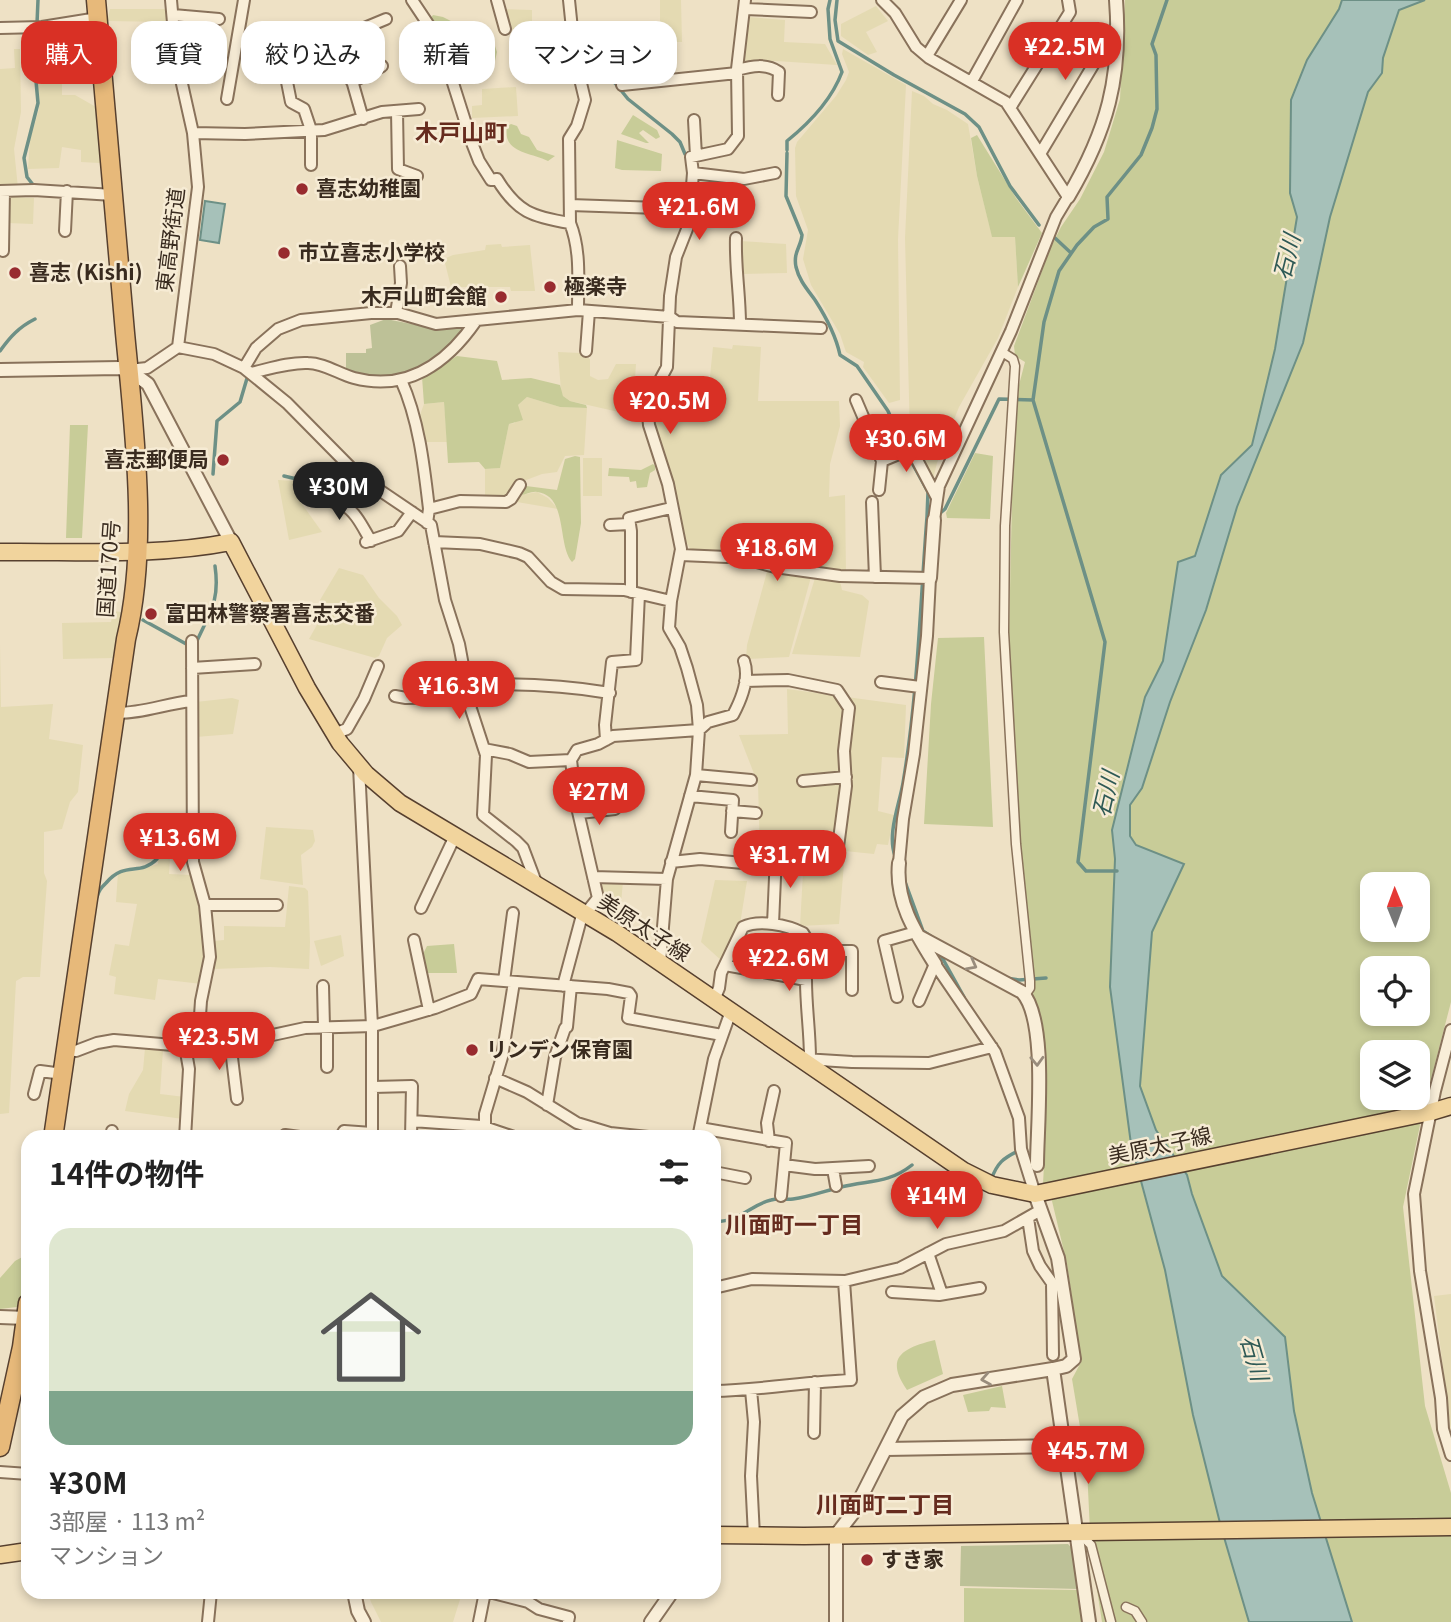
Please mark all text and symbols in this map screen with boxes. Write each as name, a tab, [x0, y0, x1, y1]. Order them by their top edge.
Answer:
chip: 購入	[21, 21, 117, 84]
chip: 賃貸	[131, 21, 227, 84]
chip: 絞り込み	[241, 21, 385, 84]
chip: 新着	[399, 21, 495, 84]
chip: マンション	[509, 21, 677, 84]
pin: ¥22.5M	[1008, 22, 1122, 82]
text: ¥22.5M	[1024, 28, 1106, 62]
district label: 木戸山町	[415, 114, 507, 148]
place label: 喜志幼稚園	[316, 172, 421, 202]
marker: 喜志幼稚園	[294, 181, 310, 197]
pin: ¥21.6M	[642, 182, 756, 242]
street label: 東高野街道	[148, 186, 190, 294]
text: ¥21.6M	[658, 188, 740, 222]
water label: 石川	[1263, 227, 1308, 283]
place label: 市立喜志小学校	[298, 236, 445, 266]
marker: 市立喜志小学校	[276, 245, 292, 261]
place label: 喜志 (Kishi)	[29, 256, 143, 286]
marker: 喜志 (Kishi)	[7, 265, 23, 281]
place label: 極楽寺	[564, 270, 627, 300]
marker: 極楽寺	[542, 279, 558, 295]
place label: 木戸山町会館	[361, 280, 487, 310]
marker: 木戸山町会館	[493, 289, 509, 305]
pin: ¥20.5M	[613, 376, 727, 436]
text: ¥20.5M	[629, 382, 711, 416]
pin: ¥30.6M	[849, 414, 963, 474]
text: ¥30.6M	[865, 420, 947, 454]
place label: 喜志郵便局	[104, 443, 209, 473]
marker: 喜志郵便局	[215, 452, 231, 468]
pin: ¥30M	[298, 462, 380, 522]
text: ¥30M	[309, 468, 369, 502]
street label: 国道170号	[89, 519, 125, 619]
pin: ¥18.6M	[720, 524, 834, 583]
text: ¥18.6M	[736, 529, 818, 563]
place label: 富田林警察署喜志交番	[165, 597, 375, 627]
marker: 富田林警察署喜志交番	[143, 606, 159, 622]
pin: ¥16.3M	[402, 662, 516, 721]
text: ¥16.3M	[418, 667, 500, 701]
water label: 石川	[1082, 764, 1126, 820]
pin: ¥27M	[558, 768, 640, 827]
text: ¥27M	[569, 773, 629, 807]
pin: ¥13.6M	[123, 814, 237, 873]
text: ¥13.6M	[139, 819, 221, 853]
pin: ¥31.7M	[733, 830, 847, 890]
text: ¥31.7M	[749, 836, 831, 870]
north arrow	[1360, 872, 1430, 942]
map controls	[1360, 872, 1430, 1110]
street label: 美原太子線	[593, 885, 697, 967]
pin: ¥22.6M	[732, 934, 846, 993]
text: ¥22.6M	[748, 939, 830, 973]
button: locate	[1360, 956, 1430, 1026]
one-way arrow	[964, 957, 977, 970]
pin: ¥23.5M	[162, 1012, 276, 1072]
text: ¥23.5M	[178, 1018, 260, 1052]
place label: リンデン保育園	[486, 1033, 633, 1063]
button: layers	[1360, 1040, 1430, 1110]
marker: リンデン保育園	[464, 1042, 480, 1058]
one-way arrow	[1030, 1056, 1045, 1067]
street label: 美原太子線	[1105, 1118, 1214, 1170]
text: 14件の物件	[49, 1150, 204, 1194]
icon: filters	[655, 1153, 693, 1191]
pin: ¥14M	[896, 1172, 978, 1231]
text: ¥14M	[907, 1177, 967, 1211]
district label: 川面町一丁目	[725, 1206, 863, 1240]
icon: home	[308, 1274, 434, 1400]
water label: 石川	[1233, 1331, 1279, 1387]
one-way arrow	[980, 1371, 992, 1386]
pin: ¥45.7M	[1031, 1426, 1145, 1486]
text: ¥45.7M	[1047, 1432, 1129, 1466]
text: ¥30M	[49, 1459, 128, 1503]
district label: 川面町二丁目	[816, 1486, 954, 1520]
text: 3部屋 · 113 m²	[49, 1503, 205, 1537]
text: マンション	[49, 1537, 164, 1571]
place label: すき家	[881, 1543, 944, 1573]
marker: すき家	[859, 1552, 875, 1568]

